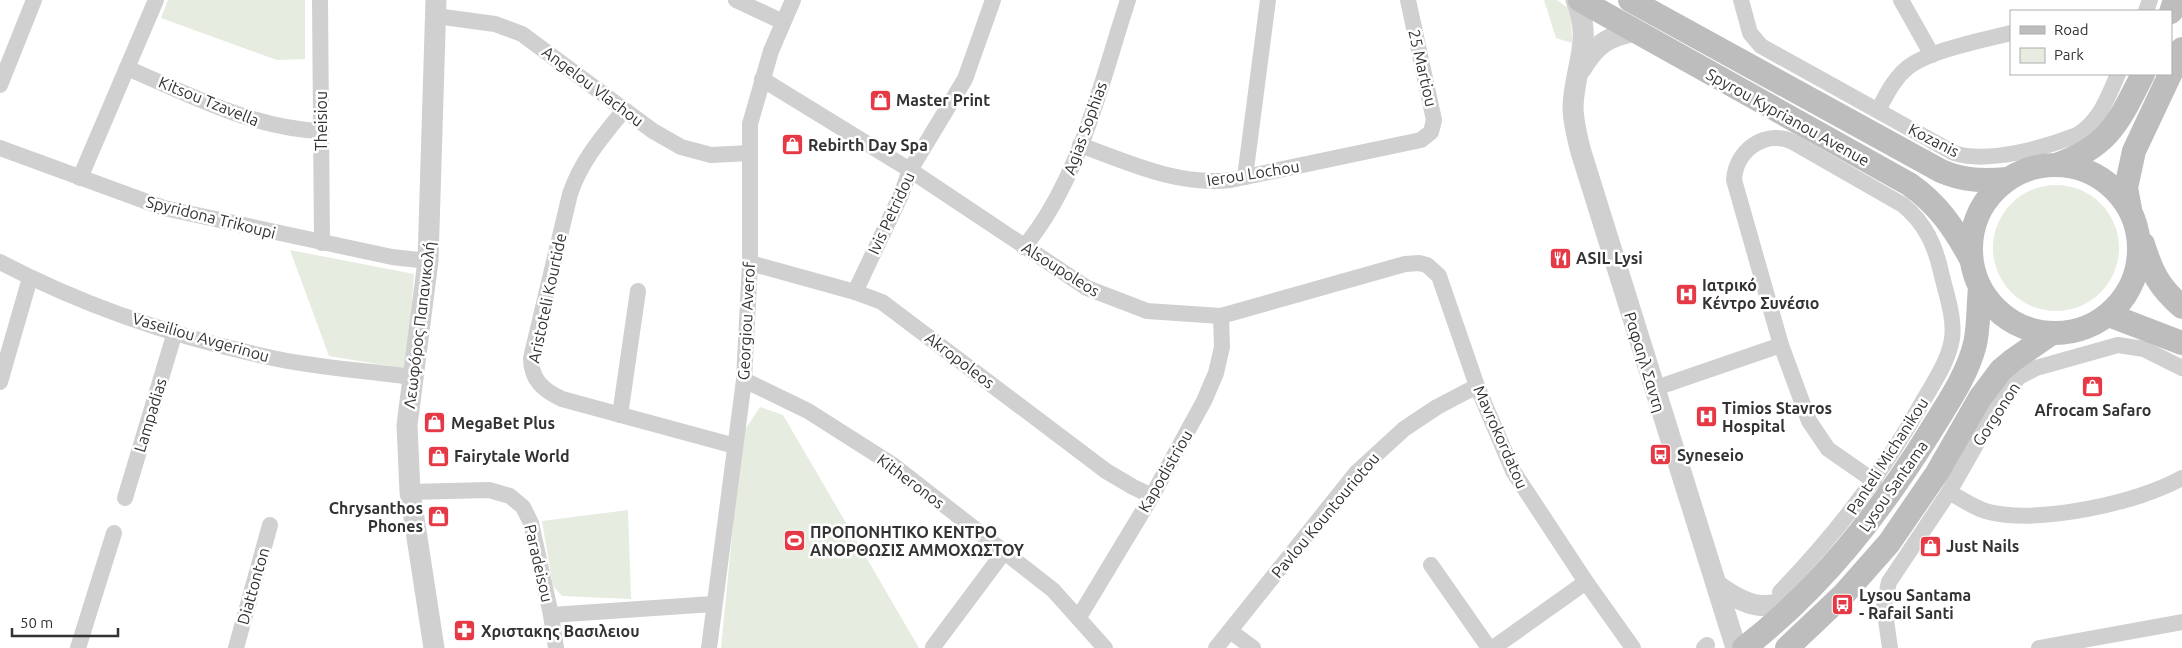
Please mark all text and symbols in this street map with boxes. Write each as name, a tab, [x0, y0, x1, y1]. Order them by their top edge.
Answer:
legend	[2010, 10, 2172, 75]
text: Road	[2054, 21, 2089, 38]
street label: 25 Martiou	[1405, 28, 1441, 108]
street label: Angelou Vlachou	[539, 42, 647, 130]
text: Park	[2054, 46, 2084, 63]
street label: Spyrou Kyprianou Avenue	[1703, 65, 1873, 169]
street label: Kitsou Tzavella	[156, 73, 262, 129]
street label: Agias Sophias	[1060, 79, 1110, 177]
shop icon: Master Print	[868, 88, 892, 112]
street label: Theisiou	[312, 91, 330, 151]
place label: Master Print	[896, 91, 990, 109]
street label: Kozanis	[1906, 120, 1962, 160]
shop icon: Rebirth Day Spa	[780, 133, 804, 157]
place label: Rebirth Day Spa	[808, 136, 928, 154]
street label: Ierou Lochou	[1205, 157, 1301, 189]
street label: Ivis Petridou	[864, 169, 918, 257]
street label: Spyridona Trikoupi	[144, 192, 278, 242]
street label: Aristoteli Kourtide	[524, 231, 570, 365]
street label: Alsoupoleos	[1019, 238, 1103, 300]
street label: Λεωφόρος Παπανικολή	[400, 240, 439, 410]
restaurant icon: ASIL Lysi	[1548, 246, 1572, 270]
place label: ASIL Lysi	[1576, 249, 1643, 267]
street label: Georgiou Averof	[734, 261, 758, 381]
place label: Ιατρικό Κέντρο Συνέσιο	[1702, 276, 1819, 312]
hospital icon: Ιατρικό Κέντρο Συνέσιο	[1674, 282, 1698, 306]
street label: Vaseiliou Avgerinou	[130, 309, 272, 365]
street label: Ραφαηλ Σαντη	[1621, 310, 1669, 414]
street label: Akropoleos	[922, 328, 998, 392]
shop icon: Afrocam Safaro	[2081, 374, 2105, 398]
street label: Lampadias	[130, 376, 170, 454]
street label: Gorgonon	[1969, 379, 2023, 449]
street label: Mavrokordatou	[1470, 383, 1532, 491]
street label: Panteli Michanikou	[1843, 394, 1931, 518]
place label: Timios Stavros Hospital	[1722, 399, 1832, 435]
place label: Afrocam Safaro	[2035, 401, 2151, 419]
hospital icon: Timios Stavros Hospital	[1694, 405, 1718, 429]
shop icon: MegaBet Plus	[423, 411, 447, 435]
place label: MegaBet Plus	[451, 414, 555, 432]
street label: Kapodistriou	[1134, 427, 1196, 515]
street label: Lysou Santama	[1855, 437, 1931, 535]
bus stop icon: Syneseio	[1649, 443, 1673, 467]
shop icon: Fairytale World	[426, 444, 450, 468]
place label: Syneseio	[1677, 446, 1744, 464]
place label: Fairytale World	[454, 447, 570, 465]
street label: Pavlou Kountouriotou	[1267, 449, 1383, 581]
street label: Kitheronos	[874, 450, 948, 512]
place label: Chrysanthos Phones	[329, 499, 423, 535]
shop icon: Chrysanthos Phones	[427, 505, 451, 529]
street label: Paradeisou	[521, 522, 557, 604]
place label: ΠΡΟΠΟΝΗΤΙΚΟ ΚΕΝΤΡΟ ΑΝΟΡΘΩΣΙΣ ΑΜΜΟΧΩΣΤΟΥ	[810, 523, 1025, 559]
sports icon: ΠΡΟΠΟΝΗΤΙΚΟ ΚΕΝΤΡΟ ΑΝΟΡΘΩΣΙΣ ΑΜΜΟΧΩΣΤΟΥ	[782, 529, 806, 553]
shop icon: Just Nails	[1918, 534, 1942, 558]
place label: Just Nails	[1946, 537, 2019, 555]
street label: Diattonton	[233, 545, 273, 627]
place label: Lysou Santama - Rafail Santi	[1859, 586, 1971, 622]
bus stop icon: Lysou Santama - Rafail Santi	[1831, 592, 1855, 616]
scale bar	[12, 606, 119, 638]
text: 50 m	[20, 614, 53, 631]
pharmacy icon: Χριστακης Βασιλειου	[453, 619, 477, 643]
place label: Χριστακης Βασιλειου	[481, 622, 640, 641]

